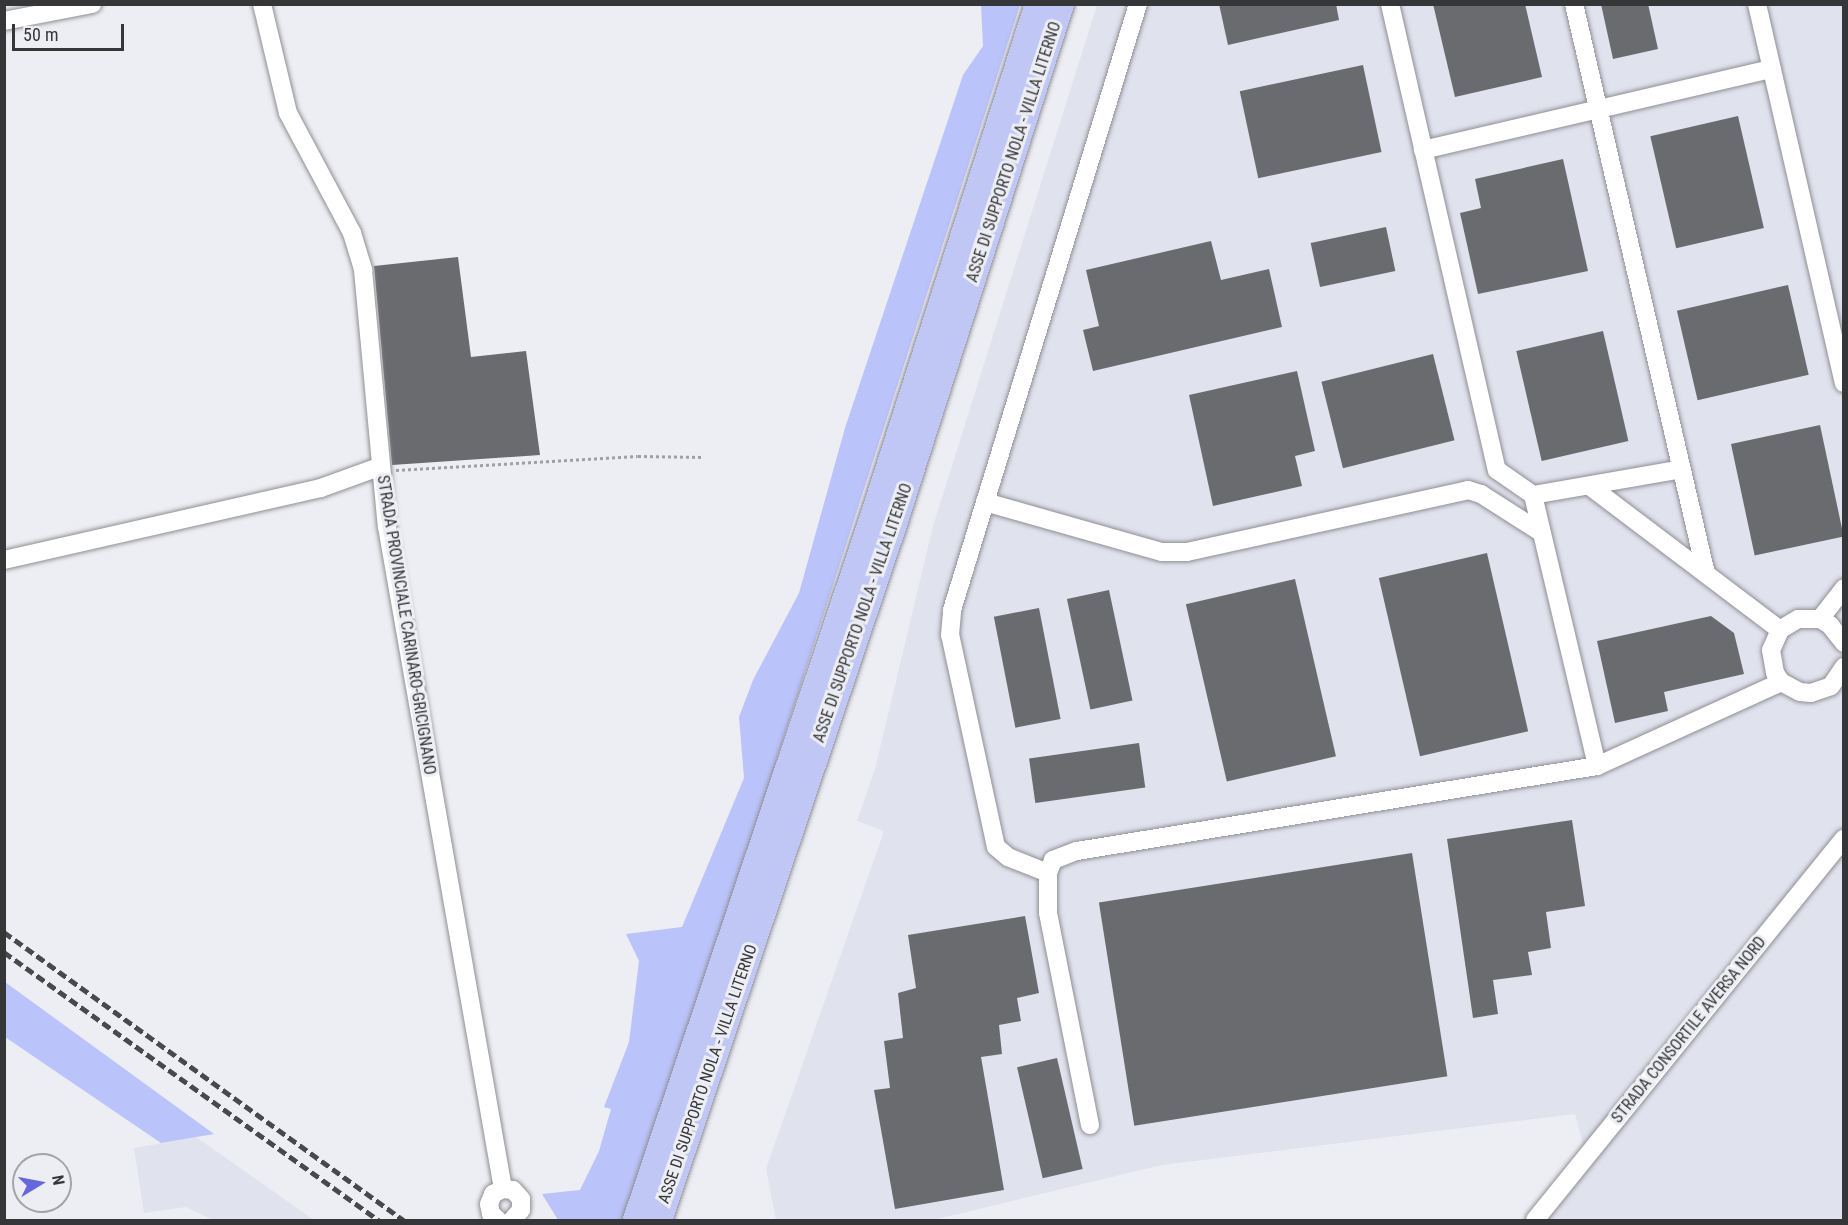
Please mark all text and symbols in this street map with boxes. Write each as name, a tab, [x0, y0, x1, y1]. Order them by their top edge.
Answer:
scale bar	[15, 12, 128, 50]
street label: ASSE DI SUPPORTO NOLA - VILLA LITERNO	[963, 19, 1065, 285]
text: 50 m	[23, 24, 58, 45]
street label: STRADA PROVINCIALE CARINARO-GRICIGNANO	[373, 474, 439, 776]
street label: ASSE DI SUPPORTO NOLA - VILLA LITERNO	[809, 481, 917, 745]
street label: STRADA CONSORTILE AVERSA NORD	[1608, 933, 1770, 1127]
street label: ASSE DI SUPPORTO NOLA - VILLA LITERNO	[654, 942, 762, 1206]
north arrow	[12, 1153, 72, 1213]
text: N	[48, 1174, 68, 1187]

